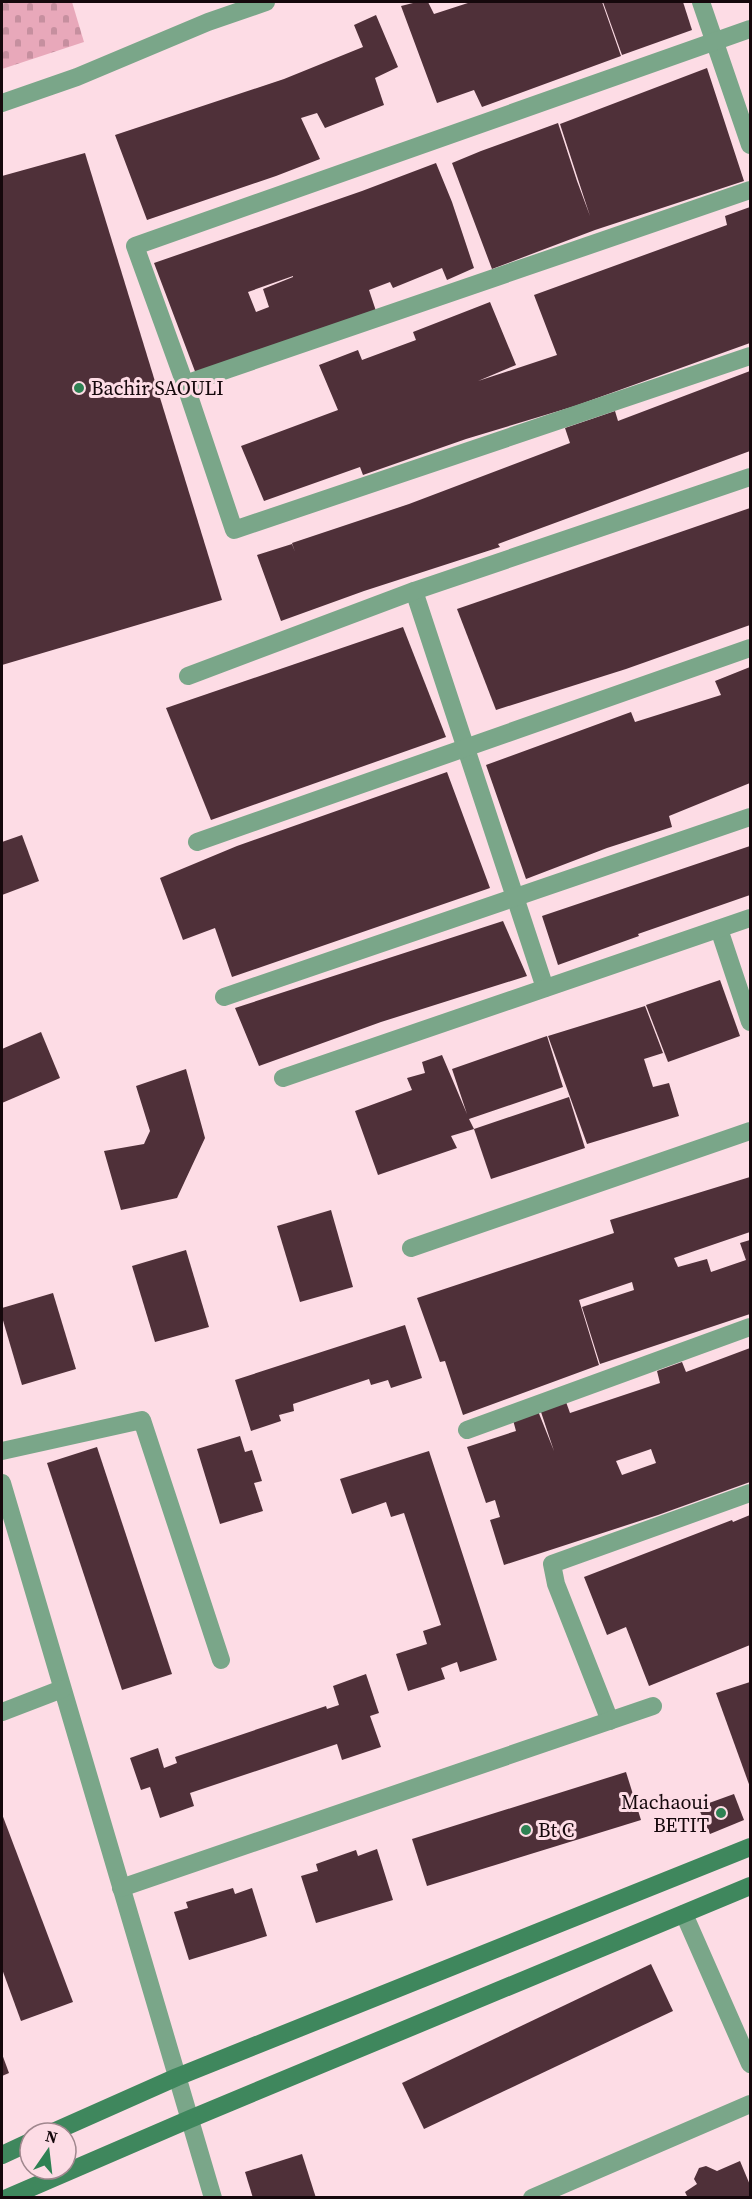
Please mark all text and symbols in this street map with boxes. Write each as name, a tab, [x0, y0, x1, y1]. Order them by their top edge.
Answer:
place label: Bachir SAOULI	[91, 374, 224, 402]
marker: Bachir SAOULI	[72, 381, 86, 395]
place label: Machaoui BETIT	[621, 1788, 709, 1839]
marker: Machaoui BETIT	[714, 1806, 728, 1820]
place label: Bt C	[538, 1816, 574, 1844]
marker: Bt C	[519, 1823, 533, 1837]
north arrow	[18, 2121, 78, 2181]
text: N	[43, 2124, 60, 2149]

